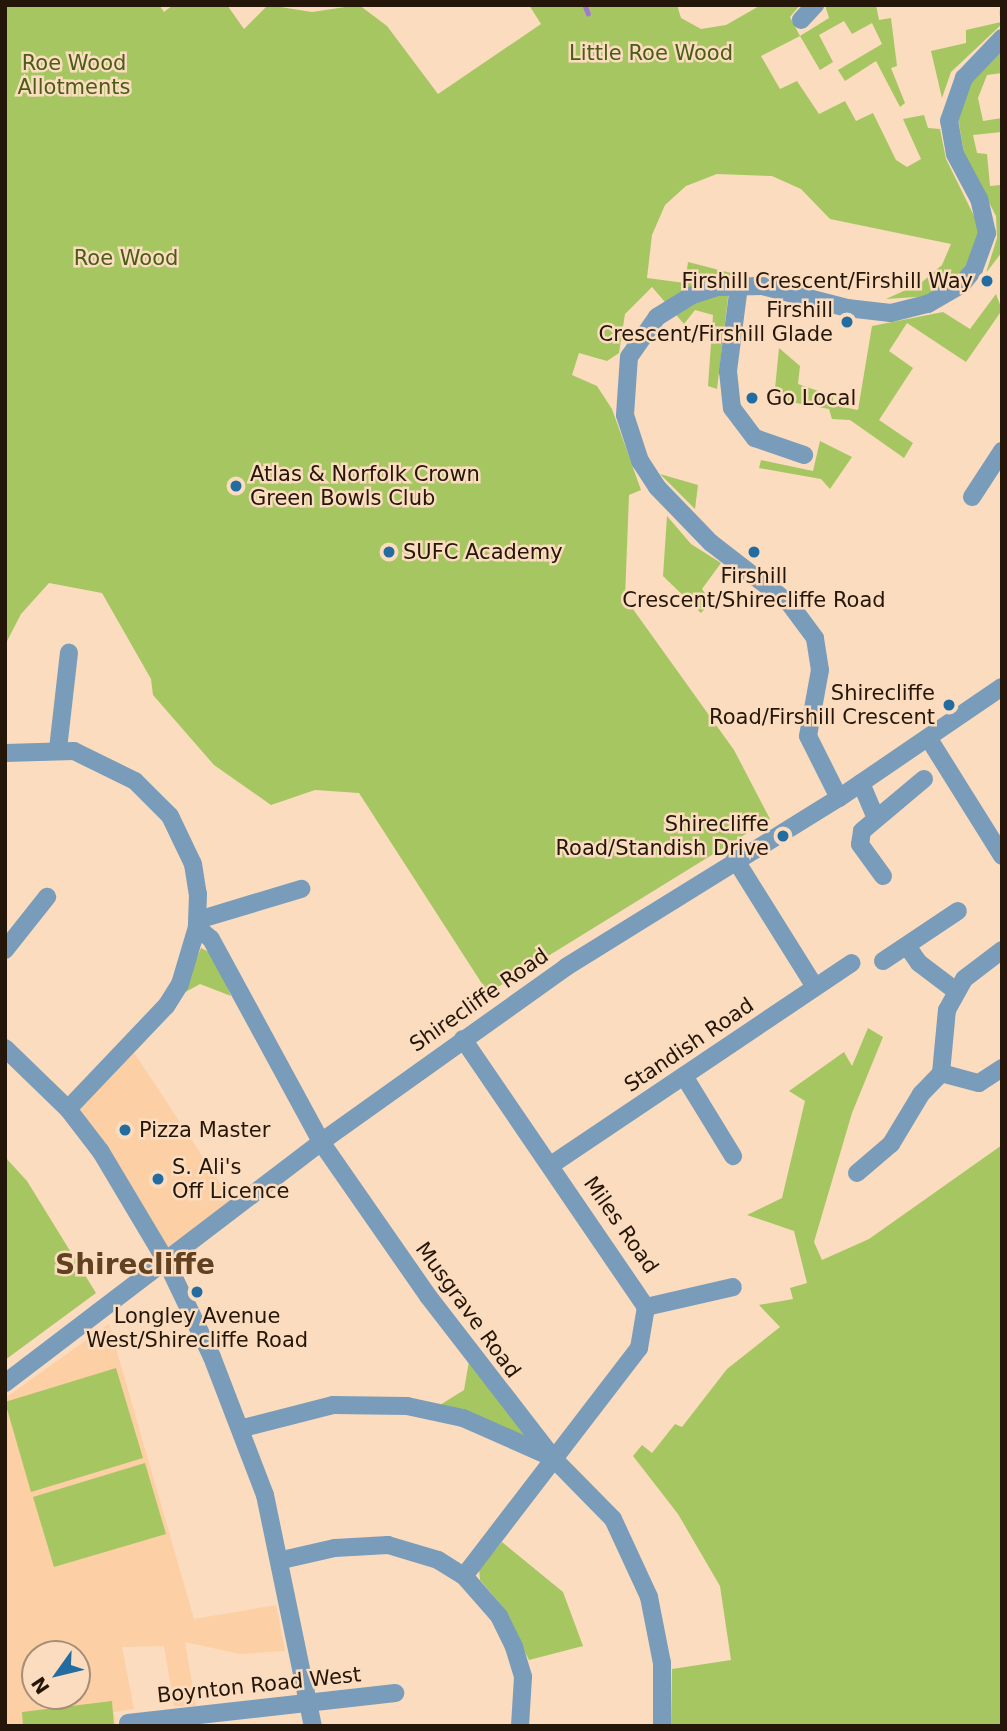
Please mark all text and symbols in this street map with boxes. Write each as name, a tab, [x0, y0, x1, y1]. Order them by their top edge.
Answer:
park label: Little Roe Wood	[569, 40, 733, 66]
park label: Roe Wood Allotments	[18, 50, 130, 100]
park label: Roe Wood	[74, 245, 178, 271]
place label: Firshill Crescent/Firshill Way	[682, 268, 973, 294]
marker: Firshill Crescent/Firshill Way	[979, 273, 995, 289]
place label: Firshill Crescent/Firshill Glade	[599, 297, 833, 347]
marker: Firshill Crescent/Firshill Glade	[839, 314, 855, 330]
place label: Go Local	[766, 385, 856, 411]
marker: Go Local	[744, 390, 760, 406]
place label: Atlas & Norfolk Crown Green Bowls Club	[250, 461, 480, 511]
marker: Atlas & Norfolk Crown Green Bowls Club	[228, 478, 244, 494]
place label: SUFC Academy	[403, 539, 563, 565]
marker: SUFC Academy	[381, 544, 397, 560]
marker: Firshill Crescent/Shirecliffe Road	[746, 544, 762, 560]
place label: Firshill Crescent/Shirecliffe Road	[622, 563, 886, 613]
place label: Shirecliffe Road/Firshill Crescent	[709, 680, 935, 730]
marker: Shirecliffe Road/Firshill Crescent	[941, 697, 957, 713]
place label: Shirecliffe Road/Standish Drive	[555, 811, 769, 861]
marker: Shirecliffe Road/Standish Drive	[775, 828, 791, 844]
street label: Shirecliffe Road	[405, 943, 553, 1057]
street label: Standish Road	[620, 992, 758, 1098]
place label: Pizza Master	[139, 1117, 270, 1143]
marker: Pizza Master	[117, 1122, 133, 1138]
place label: S. Ali's Off Licence	[172, 1154, 289, 1204]
marker: S. Ali's Off Licence	[150, 1171, 166, 1187]
street label: Miles Road	[578, 1171, 664, 1279]
street label: Musgrave Road	[410, 1237, 526, 1383]
district label: Shirecliffe	[55, 1248, 215, 1282]
marker: Longley Avenue West/Shirecliffe Road	[189, 1284, 205, 1300]
place label: Longley Avenue West/Shirecliffe Road	[86, 1303, 308, 1353]
north arrow	[21, 1640, 91, 1710]
street label: Boynton Road West	[156, 1662, 362, 1708]
text: N	[27, 1673, 54, 1698]

